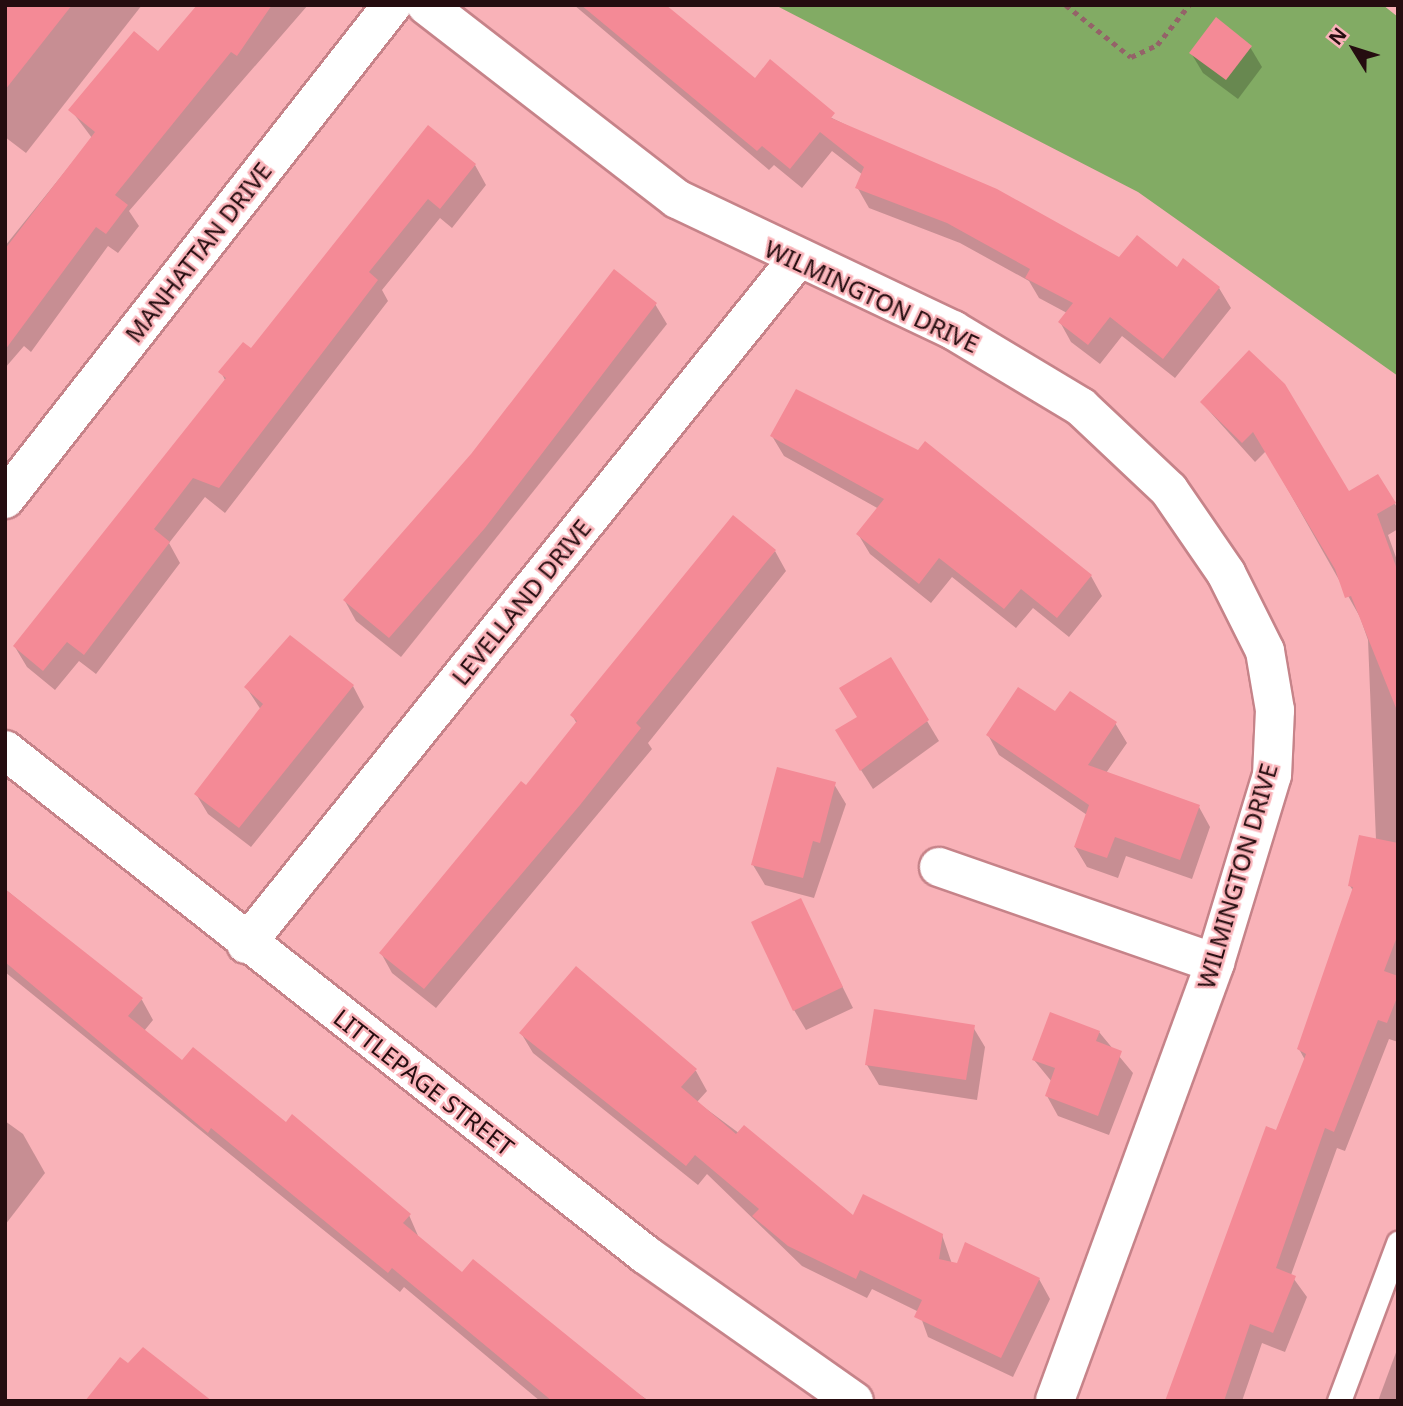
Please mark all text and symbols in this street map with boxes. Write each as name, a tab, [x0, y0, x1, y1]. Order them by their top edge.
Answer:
north arrow	[1319, 14, 1389, 84]
text: N	[1322, 22, 1352, 50]
street label: MANHATTAN DRIVE	[119, 156, 277, 348]
street label: WILMINGTON DRIVE	[760, 234, 984, 358]
street label: LEVELLAND DRIVE	[445, 513, 597, 691]
street label: WILMINGTON DRIVE	[1191, 760, 1283, 992]
street label: LITTLEPAGE STREET	[328, 1003, 520, 1161]

